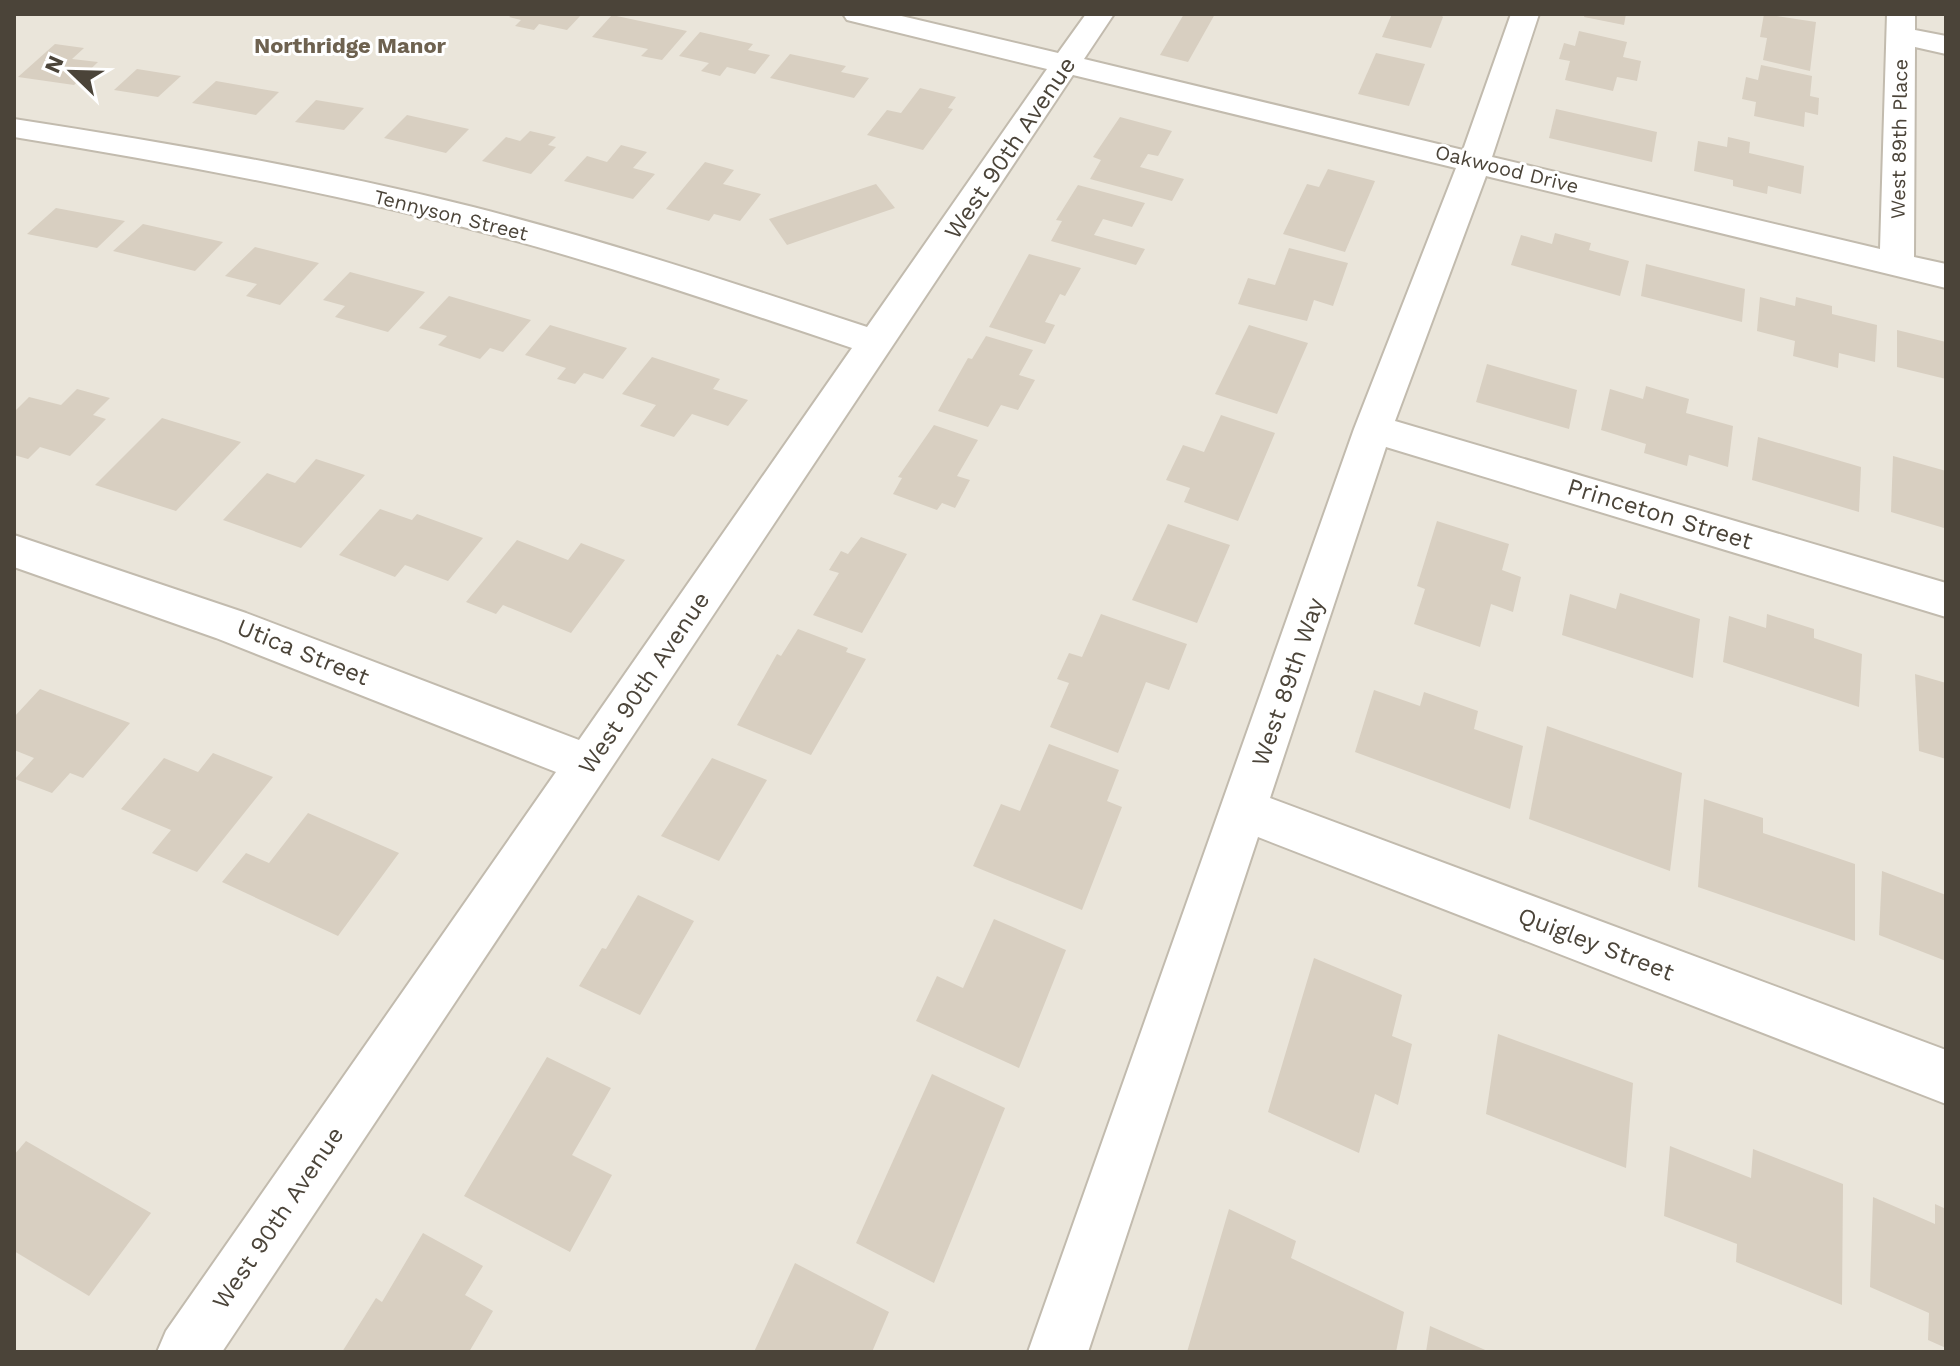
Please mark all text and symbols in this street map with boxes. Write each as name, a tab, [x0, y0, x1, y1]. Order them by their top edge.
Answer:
north arrow	[32, 32, 112, 112]
district label: Northridge Manor	[254, 33, 447, 58]
text: N	[39, 52, 69, 77]
street label: West 90th Avenue	[939, 52, 1081, 244]
street label: West 89th Place	[1886, 59, 1912, 219]
street label: Oakwood Drive	[1433, 140, 1581, 198]
street label: Tennyson Street	[371, 184, 531, 246]
street label: Princeton Street	[1564, 472, 1756, 556]
street label: West 90th Avenue	[573, 587, 715, 779]
street label: West 89th Way	[1246, 593, 1330, 770]
street label: Utica Street	[233, 613, 373, 691]
street label: Quigley Street	[1514, 901, 1678, 987]
street label: West 90th Avenue	[207, 1122, 349, 1314]

